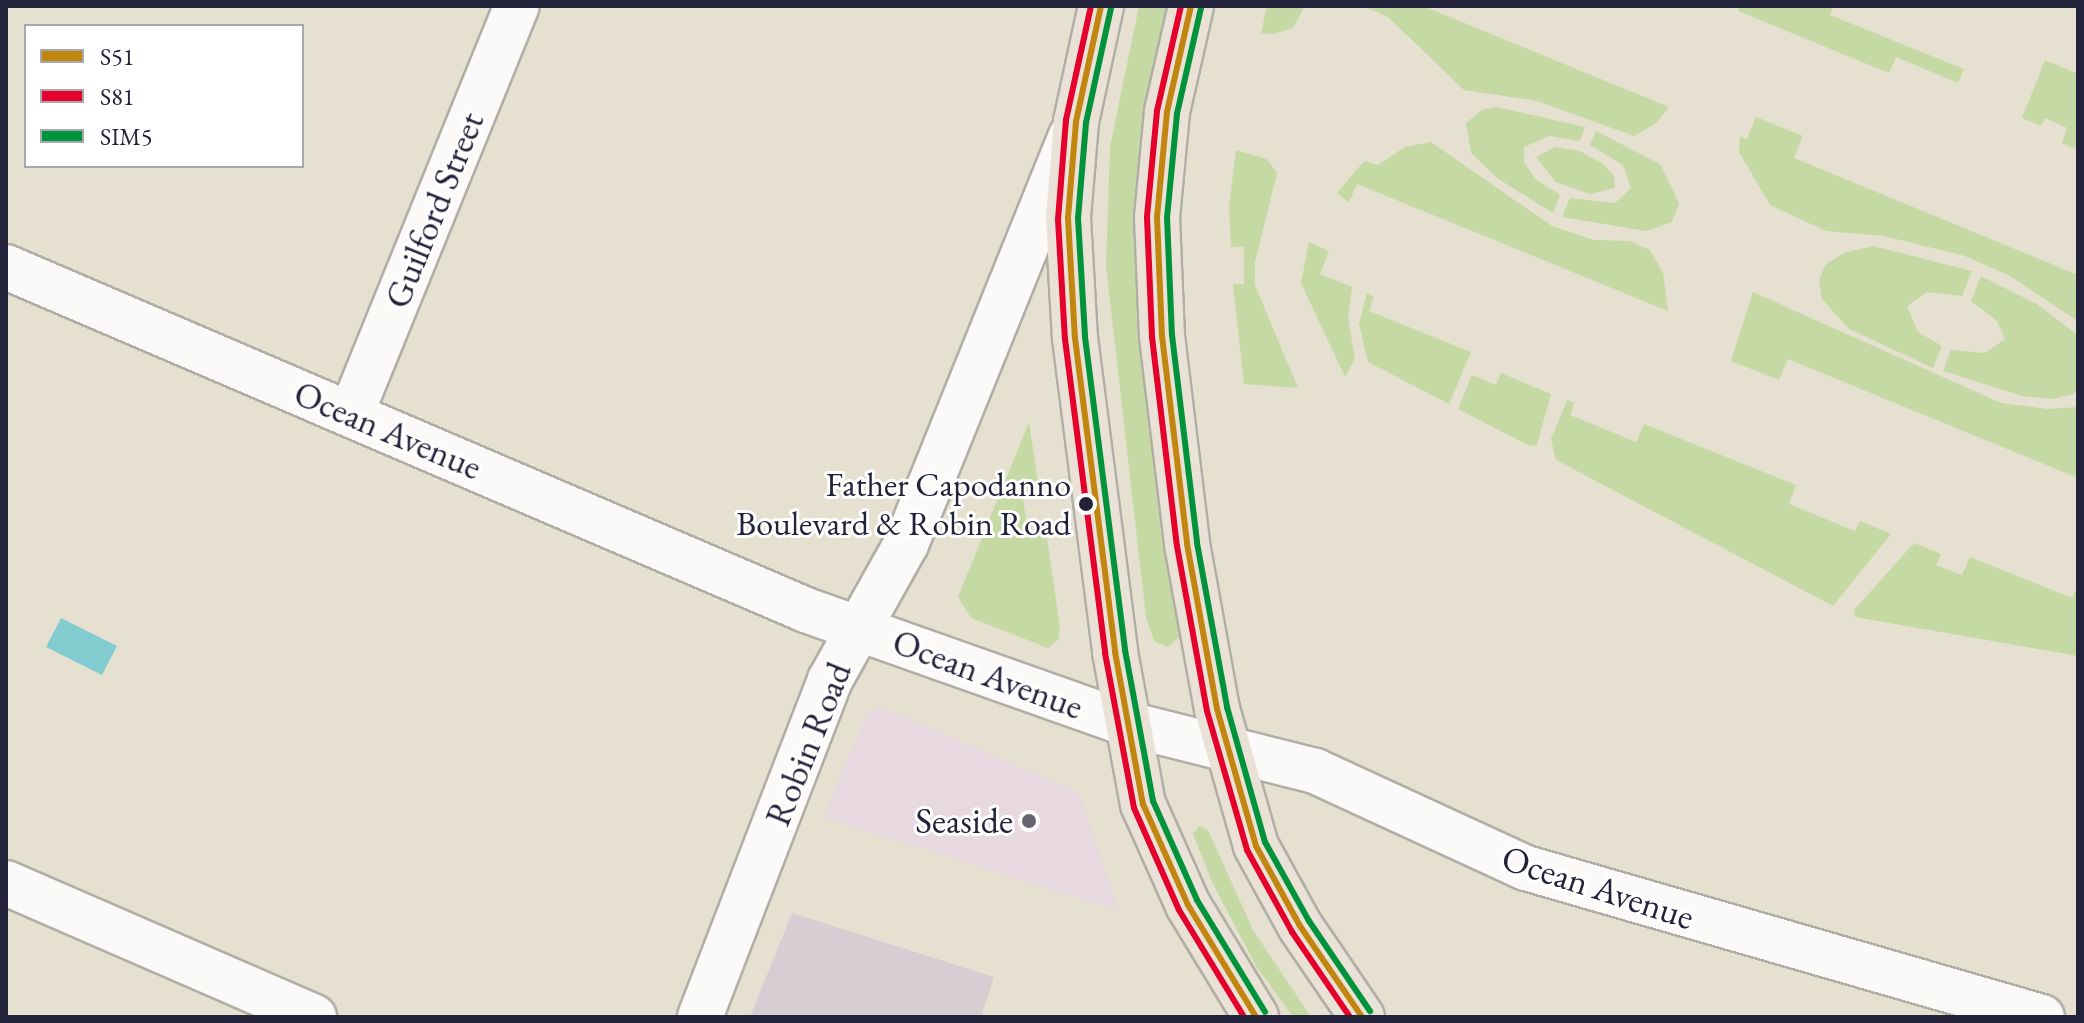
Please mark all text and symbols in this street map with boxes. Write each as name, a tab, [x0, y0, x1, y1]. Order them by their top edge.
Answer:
legend	[24, 24, 304, 168]
text: S51	[100, 41, 134, 72]
text: S81	[100, 81, 134, 112]
street label: Guilford Street	[375, 106, 493, 314]
text: SIM5	[100, 121, 152, 152]
street label: Ocean Avenue	[288, 371, 488, 489]
place label: Father Capodanno Boulevard & Robin Road	[736, 464, 1071, 544]
marker: Father Capodanno Boulevard & Robin Road	[1078, 496, 1094, 512]
street label: Ocean Avenue	[887, 620, 1089, 728]
street label: Robin Road	[756, 656, 860, 832]
place label: Seaside	[915, 799, 1013, 843]
marker: Seaside	[1020, 812, 1038, 830]
street label: Ocean Avenue	[1497, 836, 1699, 938]

